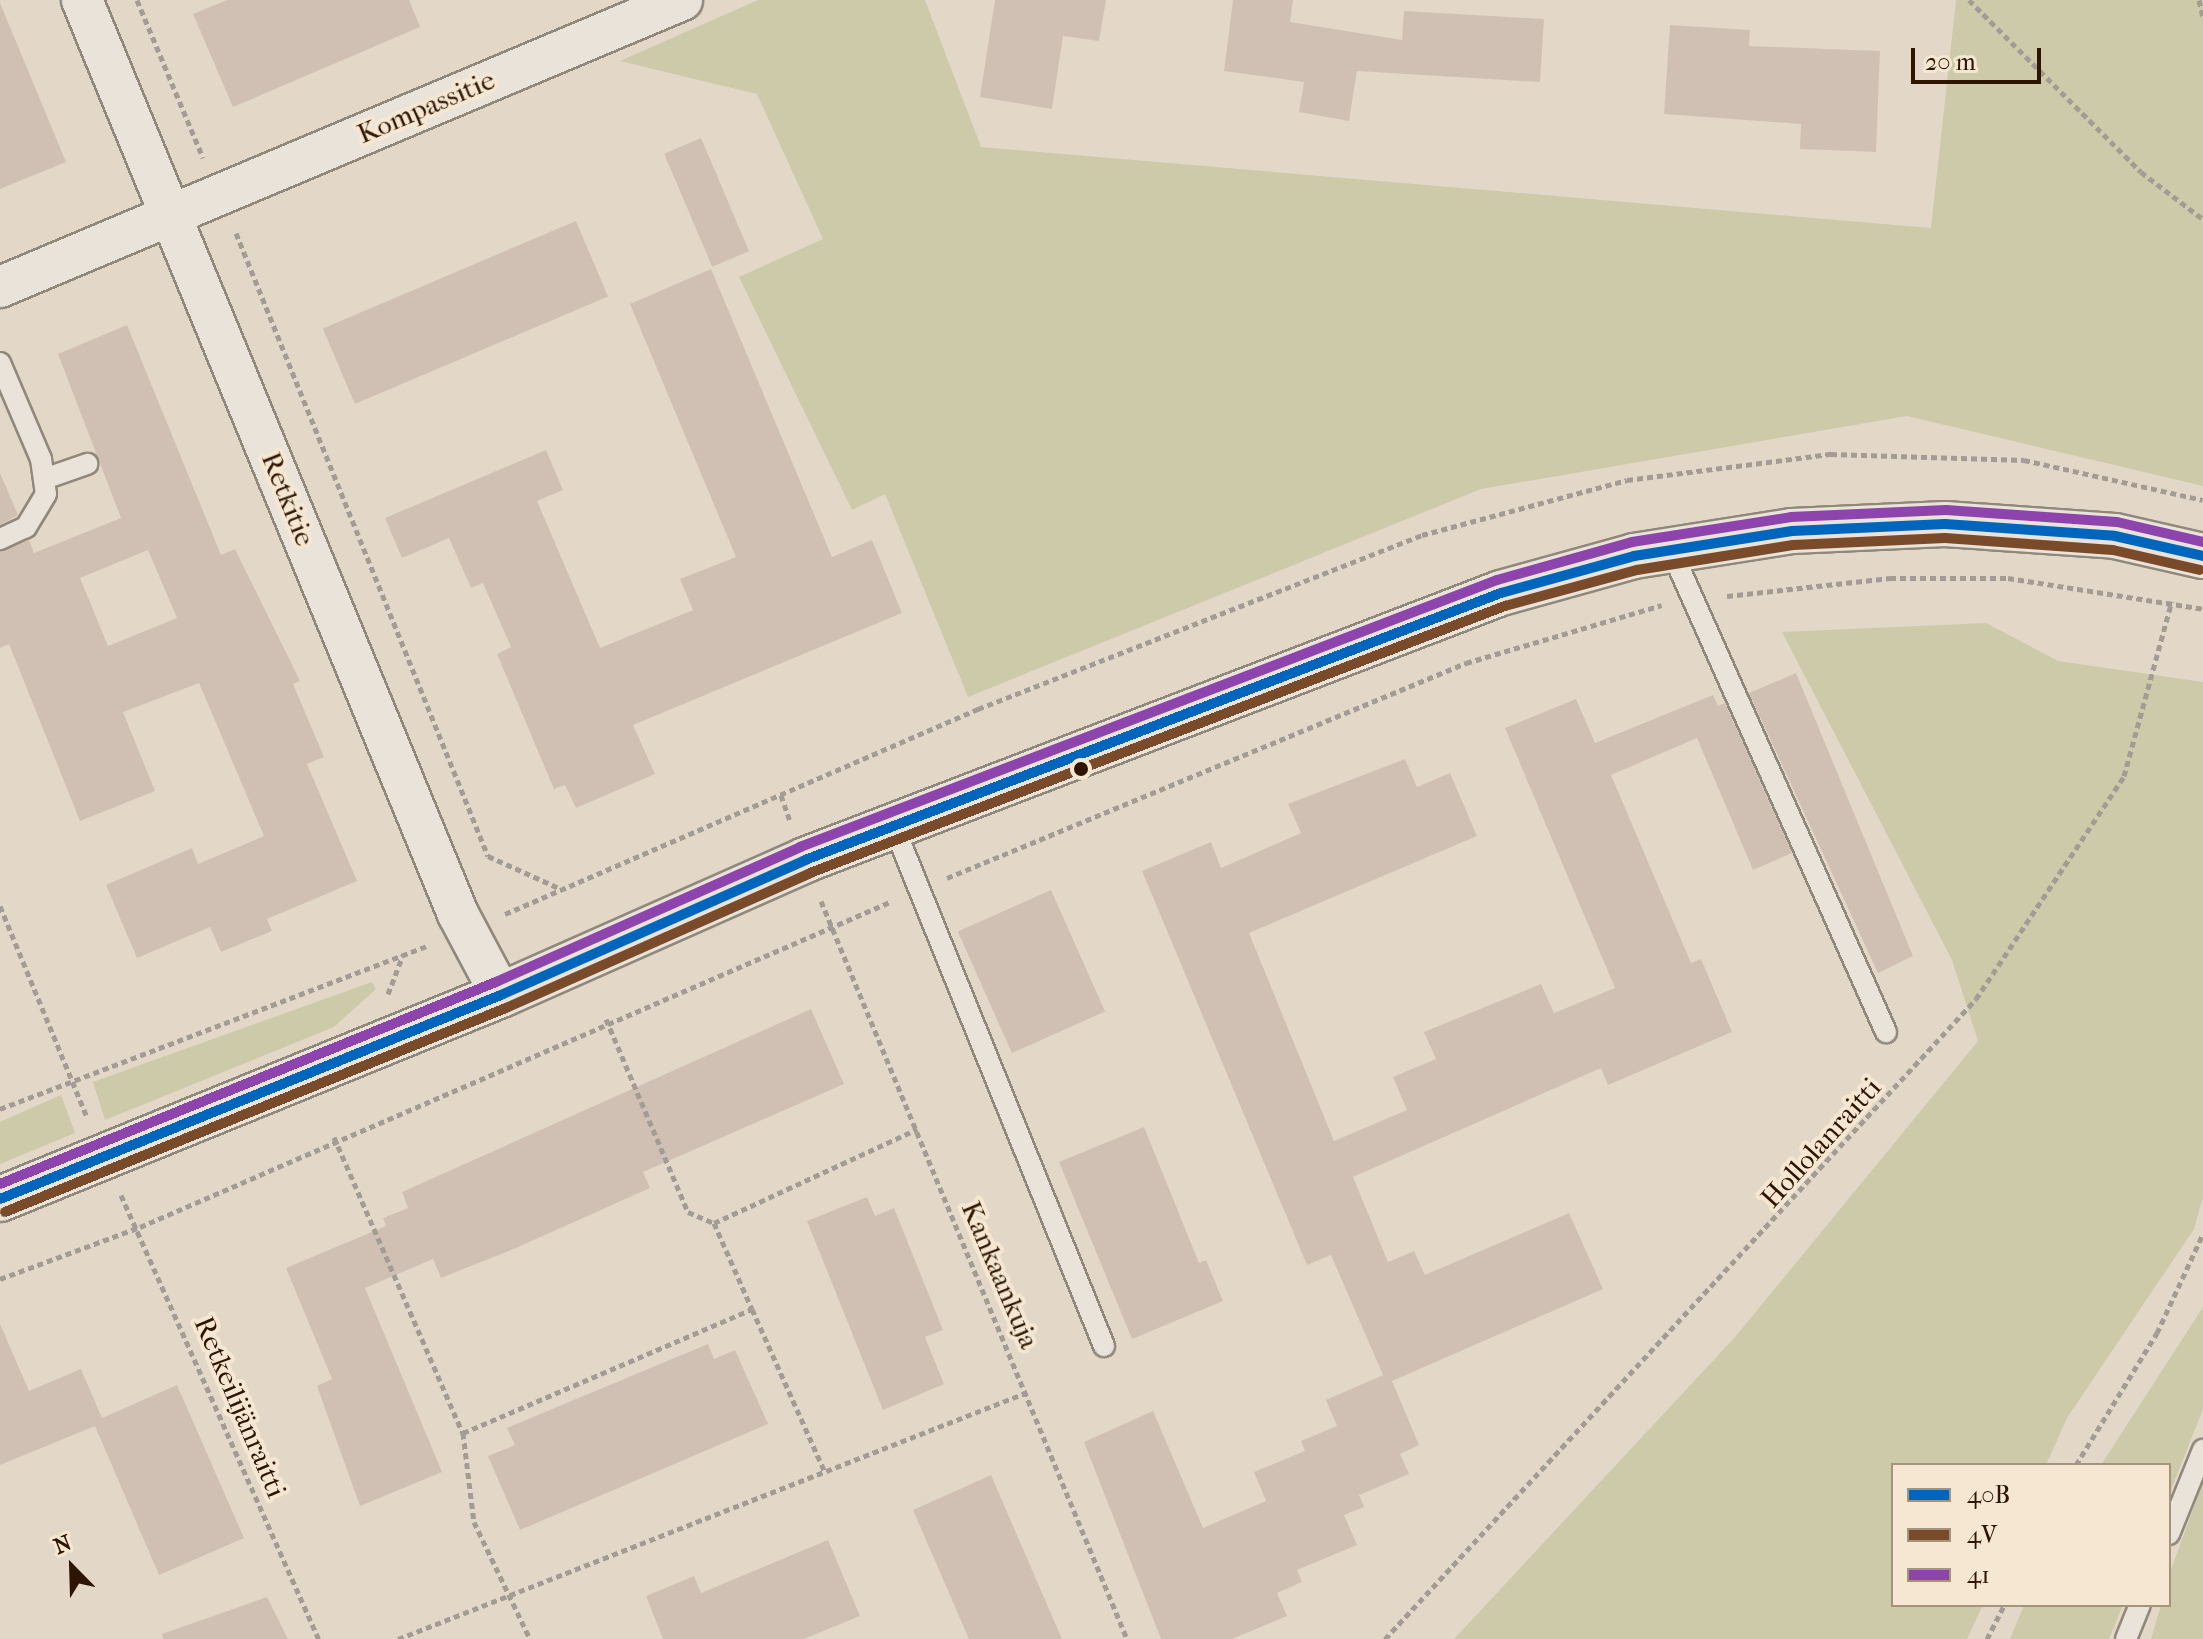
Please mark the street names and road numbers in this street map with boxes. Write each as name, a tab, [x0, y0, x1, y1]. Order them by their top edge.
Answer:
street label: Kompassitie	[352, 63, 500, 151]
street label: Retkitie	[254, 447, 322, 551]
street label: Hollolanraitti	[1754, 1071, 1888, 1215]
street label: Kankaankuja	[954, 1196, 1046, 1354]
street label: Retkeilijänraitti	[187, 1311, 293, 1503]

